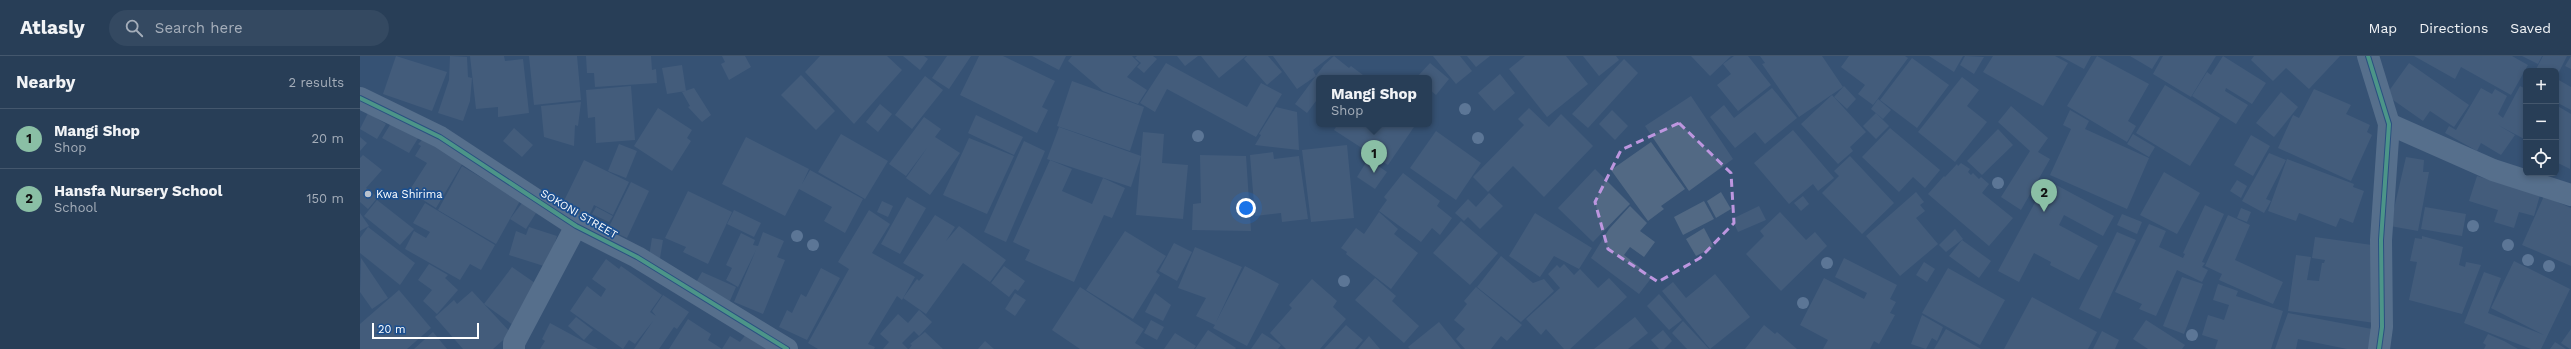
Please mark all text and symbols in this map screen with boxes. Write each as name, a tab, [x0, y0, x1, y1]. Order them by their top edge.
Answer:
search box	[109, 10, 389, 46]
text: Atlasly	[20, 16, 85, 39]
icon: search	[123, 17, 145, 39]
text: Search here	[155, 19, 243, 37]
text: Map	[2369, 20, 2397, 36]
text: Directions	[2419, 20, 2488, 36]
text: Saved	[2510, 20, 2551, 36]
map controls	[2523, 68, 2559, 176]
button: +	[2523, 68, 2559, 104]
text: Nearby	[16, 72, 75, 92]
text: 2 results	[289, 75, 344, 90]
popup	[1316, 75, 1432, 127]
text: Mangi Shop	[1331, 85, 1417, 103]
text: Shop	[1331, 103, 1363, 118]
button: −	[2523, 104, 2559, 140]
text: Mangi Shop	[54, 122, 140, 140]
text: 1	[26, 131, 32, 146]
text: 20 m	[312, 131, 344, 146]
text: Shop	[54, 140, 86, 155]
pin: 1	[1361, 140, 1387, 173]
button: locate	[2523, 140, 2559, 176]
pin: 2	[2031, 179, 2057, 212]
text: Hansfa Nursery School	[54, 182, 222, 200]
street label: SOKONI STREET	[538, 187, 620, 242]
place label: Kwa Shirima	[376, 188, 443, 201]
marker: Kwa Shirima	[363, 189, 373, 199]
text: 2	[25, 191, 33, 206]
text: 150 m	[306, 191, 344, 206]
your location	[1236, 198, 1256, 218]
text: School	[54, 200, 97, 215]
scale bar	[372, 321, 479, 340]
text: 20 m	[378, 323, 406, 336]

